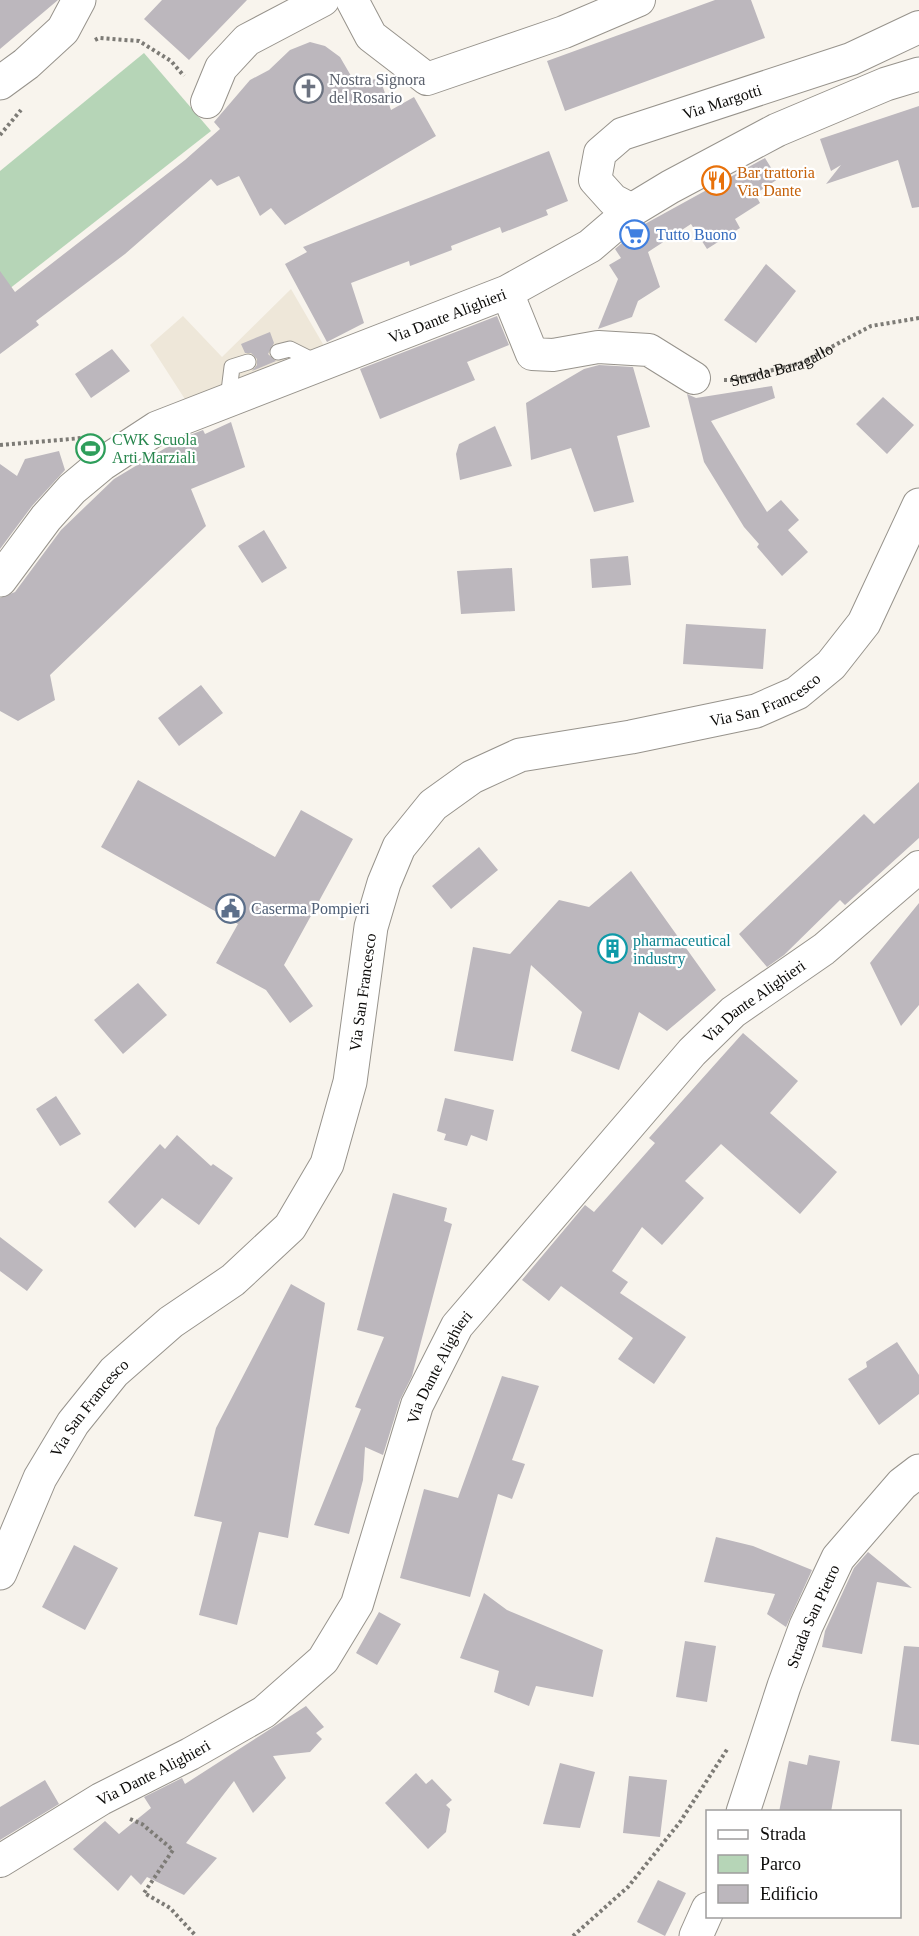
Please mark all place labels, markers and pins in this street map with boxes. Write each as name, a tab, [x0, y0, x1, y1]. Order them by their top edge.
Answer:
place label: Nostra Signora del Rosario	[329, 71, 425, 106]
church icon: Nostra Signora del Rosario	[292, 72, 324, 104]
place label: Bar trattoria Via Dante	[737, 164, 815, 199]
restaurant icon: Bar trattoria Via Dante	[700, 165, 732, 197]
supermarket icon: Tutto Buono	[619, 218, 651, 250]
place label: Tutto Buono	[656, 226, 737, 243]
place label: CWK Scuola Arti Marziali	[112, 431, 197, 466]
sports icon: CWK Scuola Arti Marziali	[75, 432, 107, 464]
public building icon: Caserma Pompieri	[214, 892, 246, 924]
place label: Caserma Pompieri	[251, 900, 370, 918]
place label: pharmaceutical industry	[633, 932, 731, 968]
building icon: pharmaceutical industry	[596, 933, 628, 965]

